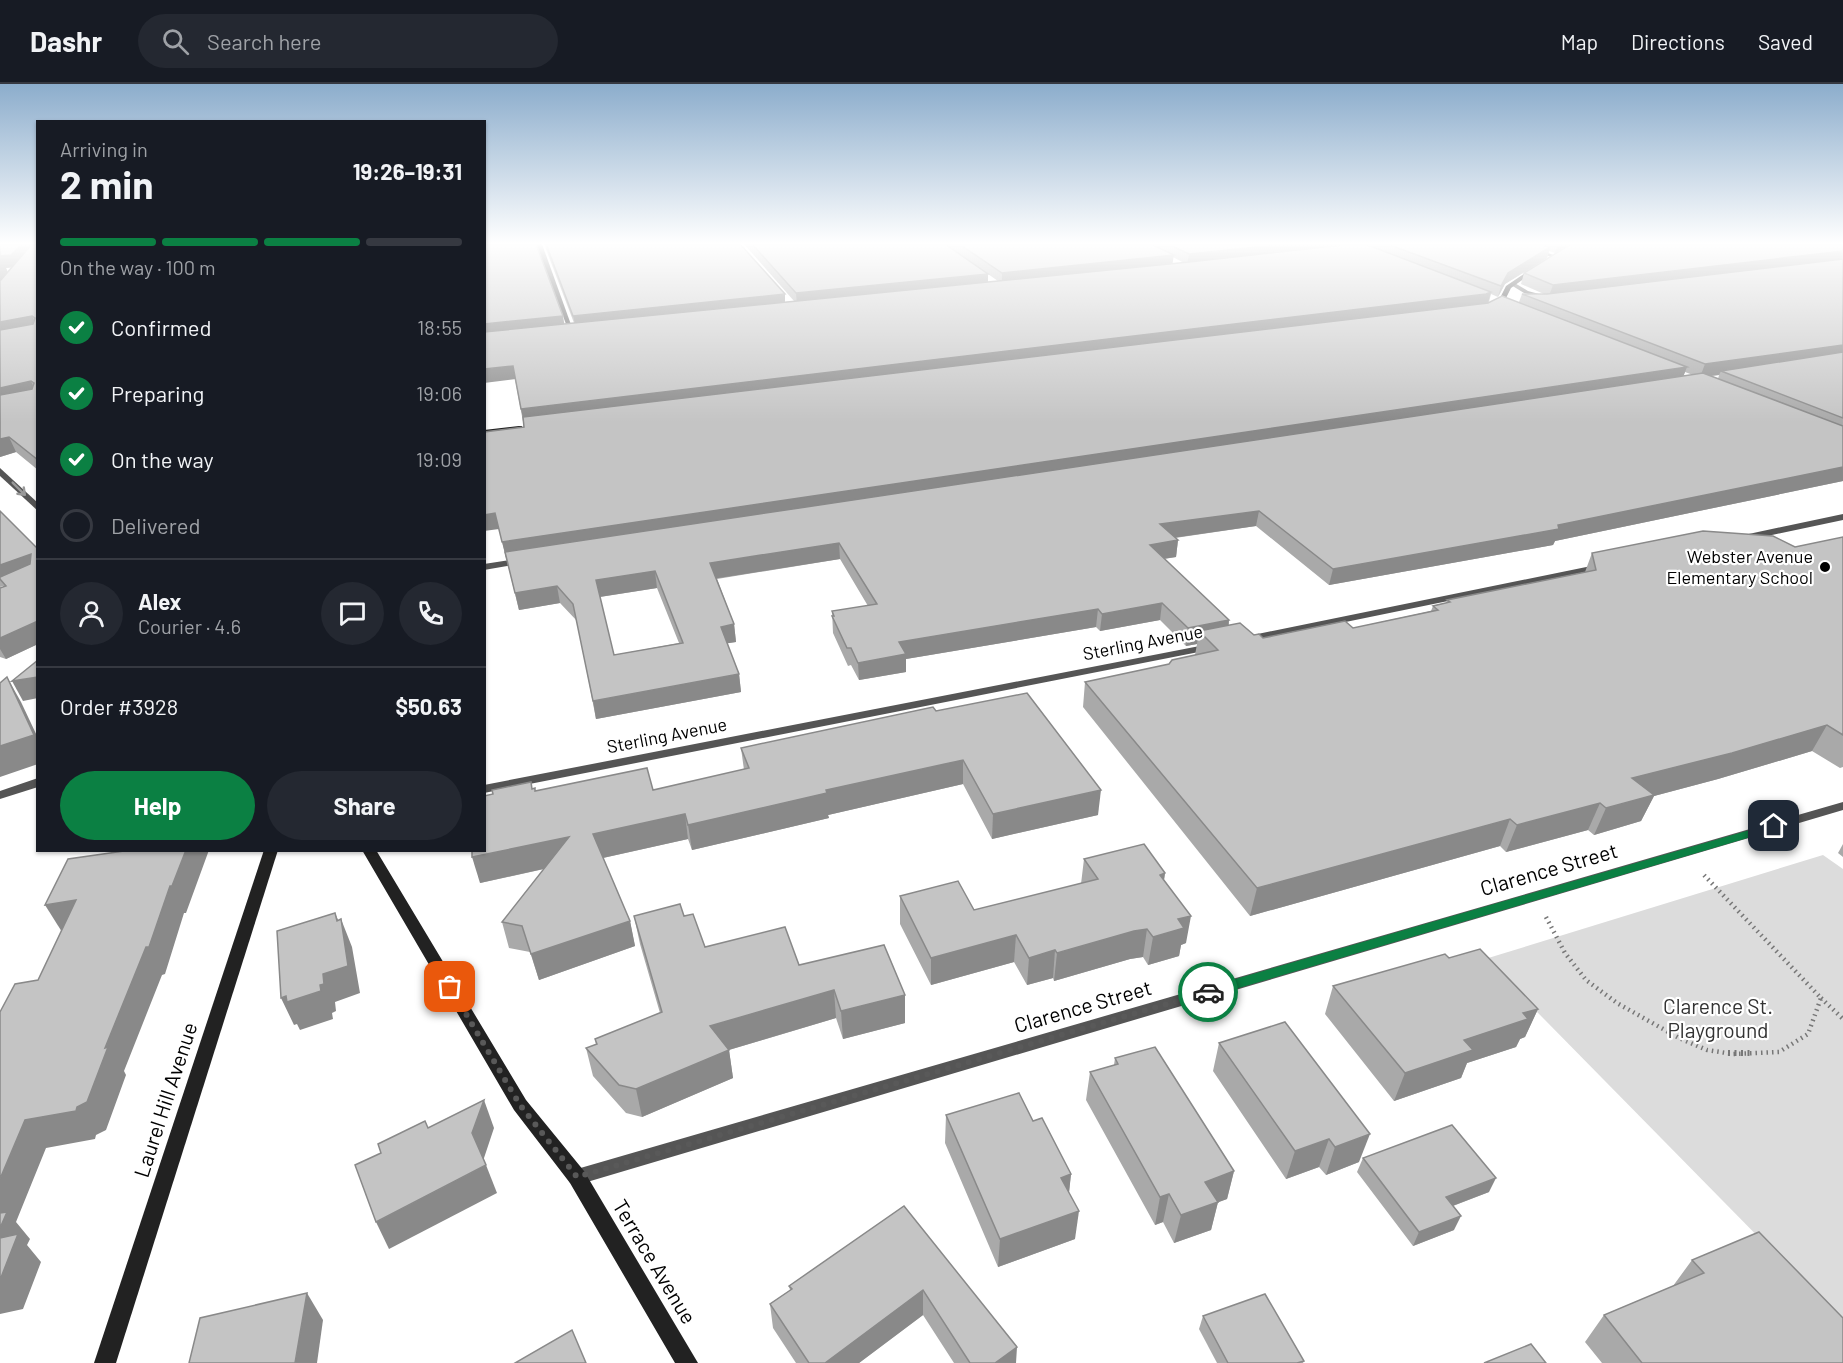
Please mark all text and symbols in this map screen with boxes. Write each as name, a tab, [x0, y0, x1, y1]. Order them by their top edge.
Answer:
search box	[138, 14, 558, 68]
text: Dashr	[30, 24, 102, 58]
icon: search	[159, 25, 192, 58]
text: Search here	[207, 28, 321, 54]
text: Map	[1561, 29, 1598, 54]
text: Directions	[1631, 29, 1725, 54]
text: Saved	[1758, 29, 1813, 54]
text: Arriving in	[60, 137, 148, 161]
text: 19:26–19:31	[353, 158, 462, 184]
text: 2 min	[60, 160, 153, 207]
text: On the way · 100 m	[60, 255, 216, 279]
icon: check	[60, 311, 93, 344]
text: Confirmed	[111, 314, 211, 340]
text: 18:55	[417, 315, 462, 339]
icon: check	[60, 377, 93, 410]
text: Preparing	[111, 380, 204, 406]
text: 19:06	[416, 381, 462, 405]
icon: check	[60, 443, 93, 476]
text: On the way	[111, 446, 214, 472]
text: 19:09	[416, 447, 462, 471]
one-way arrow	[11, 482, 26, 496]
text: Delivered	[111, 512, 200, 538]
place label: Webster Avenue Elementary School	[1666, 545, 1813, 588]
marker: Webster Avenue Elementary School	[1818, 560, 1832, 574]
button: person	[60, 582, 123, 645]
button: chat	[321, 582, 384, 645]
button: phone	[399, 582, 462, 645]
text: Alex	[138, 588, 181, 614]
text: Courier · 4.6	[138, 614, 241, 638]
street label: Sterling Avenue	[1081, 620, 1205, 664]
text: Order #3928	[60, 693, 178, 719]
text: $50.63	[395, 693, 462, 719]
street label: Sterling Avenue	[605, 713, 729, 757]
button: Help	[60, 771, 255, 840]
button: Share	[267, 771, 462, 840]
pin	[1748, 800, 1799, 851]
icon: home	[1757, 809, 1790, 842]
street label: Clarence Street	[1477, 837, 1620, 900]
pin	[424, 961, 475, 1012]
courier	[1178, 962, 1238, 1022]
icon: bag	[433, 970, 466, 1003]
street label: Clarence Street	[1011, 974, 1154, 1037]
icon: car	[1192, 976, 1225, 1009]
park label: Clarence St. Playground	[1663, 993, 1773, 1042]
street label: Laurel Hill Avenue	[128, 1019, 201, 1180]
street label: Terrace Avenue	[608, 1195, 702, 1328]

